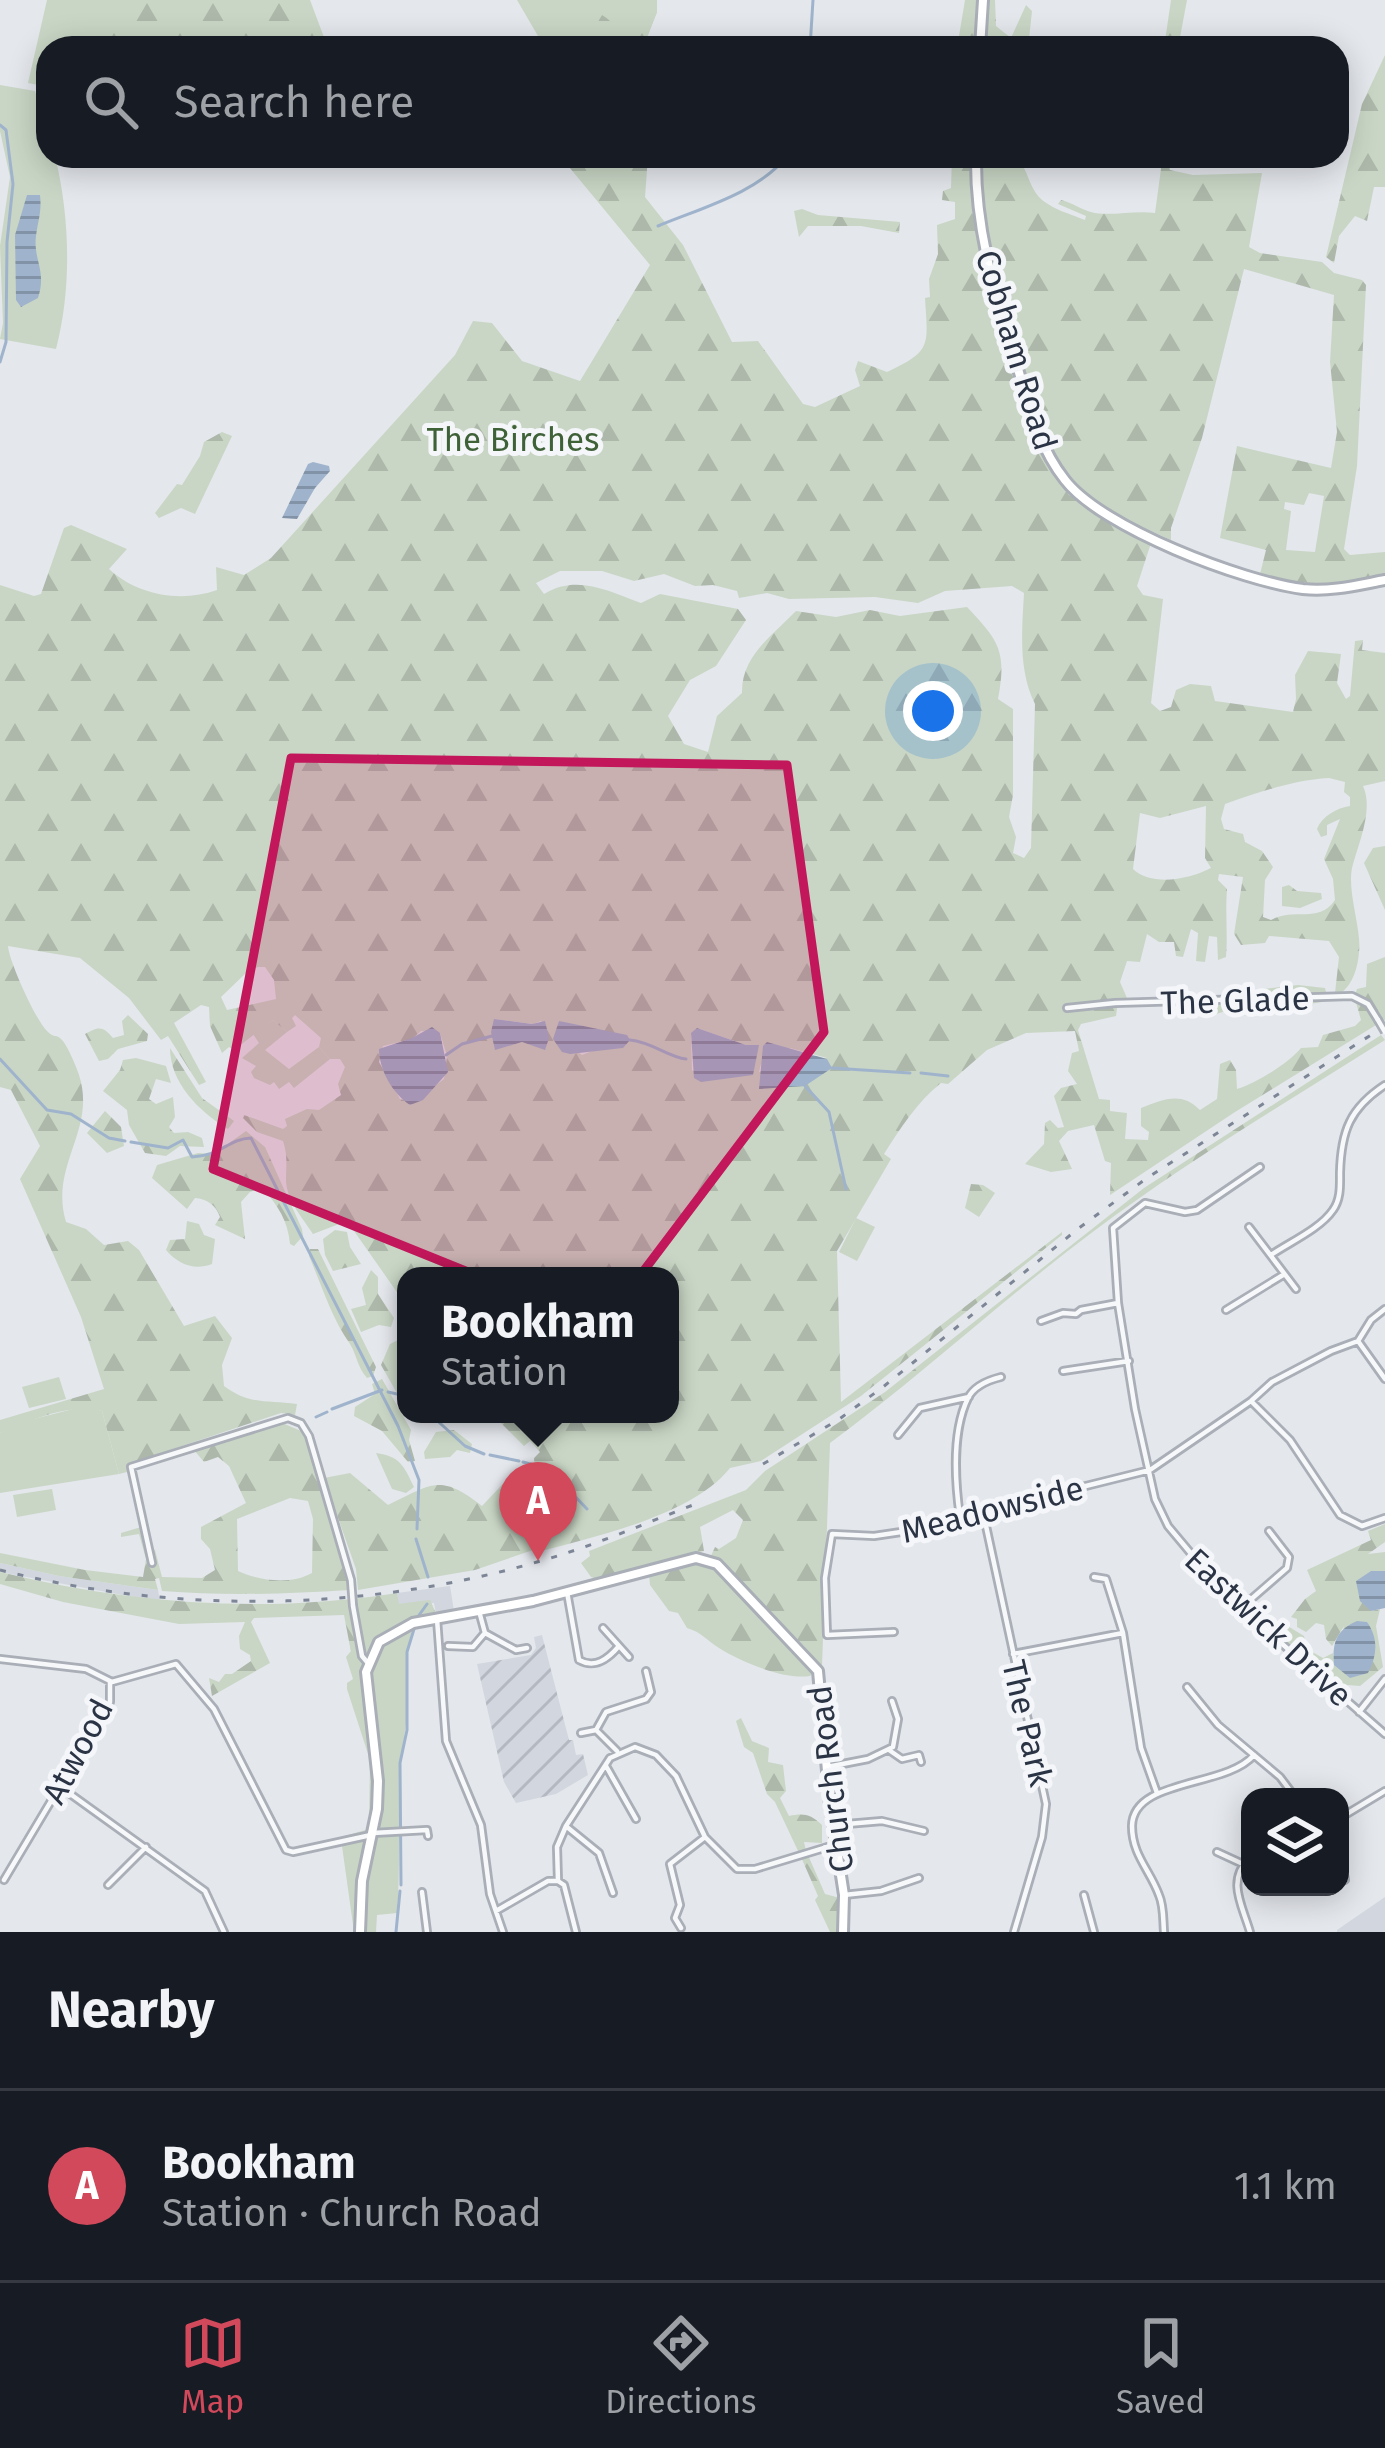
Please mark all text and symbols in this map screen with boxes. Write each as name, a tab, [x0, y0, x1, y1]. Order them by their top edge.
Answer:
search box	[36, 36, 1349, 168]
icon: search	[78, 69, 144, 135]
text: Search here	[174, 75, 414, 129]
street label: Cobham Road	[967, 245, 1065, 455]
park label: The Birches	[427, 420, 599, 460]
your location	[903, 681, 963, 741]
street label: The Glade	[1160, 978, 1310, 1024]
popup	[397, 1267, 679, 1423]
text: Bookham	[441, 1295, 635, 1349]
text: Station	[441, 1349, 568, 1395]
pin: A	[499, 1462, 577, 1561]
street label: Meadowside	[897, 1468, 1088, 1552]
street label: Eastwick Drive	[1176, 1540, 1360, 1715]
street label: The Park	[993, 1656, 1061, 1790]
street label: Church Road	[800, 1683, 862, 1875]
street label: Atwood	[34, 1692, 122, 1811]
map controls	[1241, 1788, 1349, 1896]
button: layers	[1241, 1788, 1349, 1896]
text: Nearby	[48, 1979, 214, 2041]
text: Bookham	[162, 2136, 356, 2190]
text: A	[75, 2163, 99, 2209]
text: 1.1 km	[1234, 2163, 1337, 2209]
text: Station · Church Road	[162, 2190, 542, 2236]
tab: Map	[180, 2310, 246, 2422]
tab: Directions	[605, 2310, 757, 2422]
tab: Saved	[1116, 2310, 1205, 2422]

